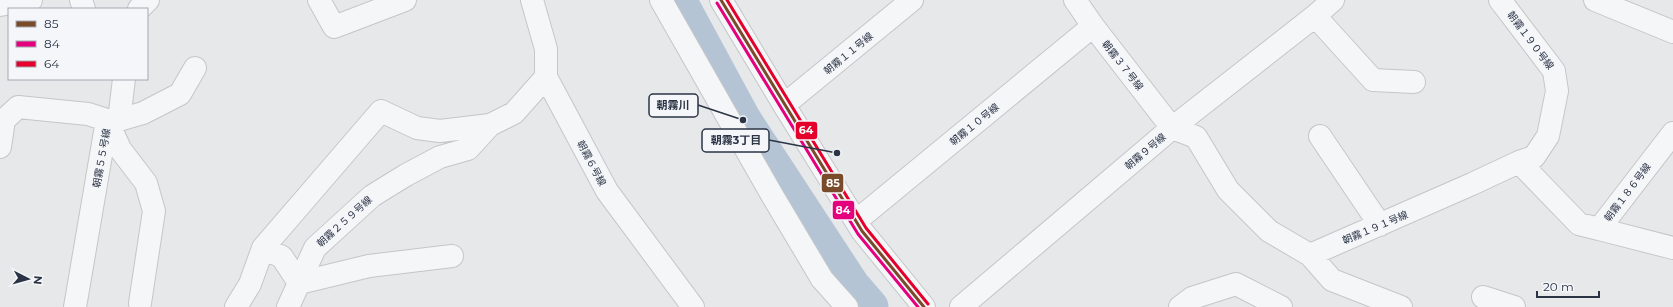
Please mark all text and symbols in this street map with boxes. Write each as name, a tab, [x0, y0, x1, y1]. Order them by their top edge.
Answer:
legend	[8, 8, 148, 80]
street label: 朝霧１９０号線	[1504, 8, 1557, 72]
text: 85	[44, 16, 59, 31]
street label: 朝霧１１号線	[821, 29, 876, 77]
text: 84	[44, 36, 60, 51]
street label: 朝霧３７号線	[1099, 38, 1146, 93]
text: 64	[44, 56, 59, 71]
callout: 朝霧川	[649, 94, 698, 117]
text: 朝霧川	[657, 98, 690, 112]
street label: 朝霧１０号線	[947, 100, 1002, 148]
line badge: 64	[795, 121, 818, 140]
text: 64	[799, 123, 814, 137]
street label: 朝霧５５号線	[90, 127, 113, 189]
callout: 朝霧3丁目	[702, 129, 769, 152]
street label: 朝霧９号線	[1122, 130, 1169, 172]
text: 朝霧3丁目	[711, 133, 761, 147]
street label: 朝霧６号線	[574, 138, 609, 188]
street label: 朝霧１８６号線	[1601, 160, 1654, 224]
line badge: 85	[821, 173, 844, 193]
text: 85	[826, 176, 840, 190]
street label: 朝霧２５９号線	[314, 193, 375, 250]
line badge: 84	[832, 200, 855, 220]
text: 84	[836, 203, 851, 217]
street label: 朝霧１９１号線	[1340, 208, 1410, 247]
north arrow	[8, 259, 48, 299]
scale bar	[1537, 273, 1599, 299]
text: N	[31, 275, 45, 285]
text: 20 m	[1543, 279, 1574, 294]

